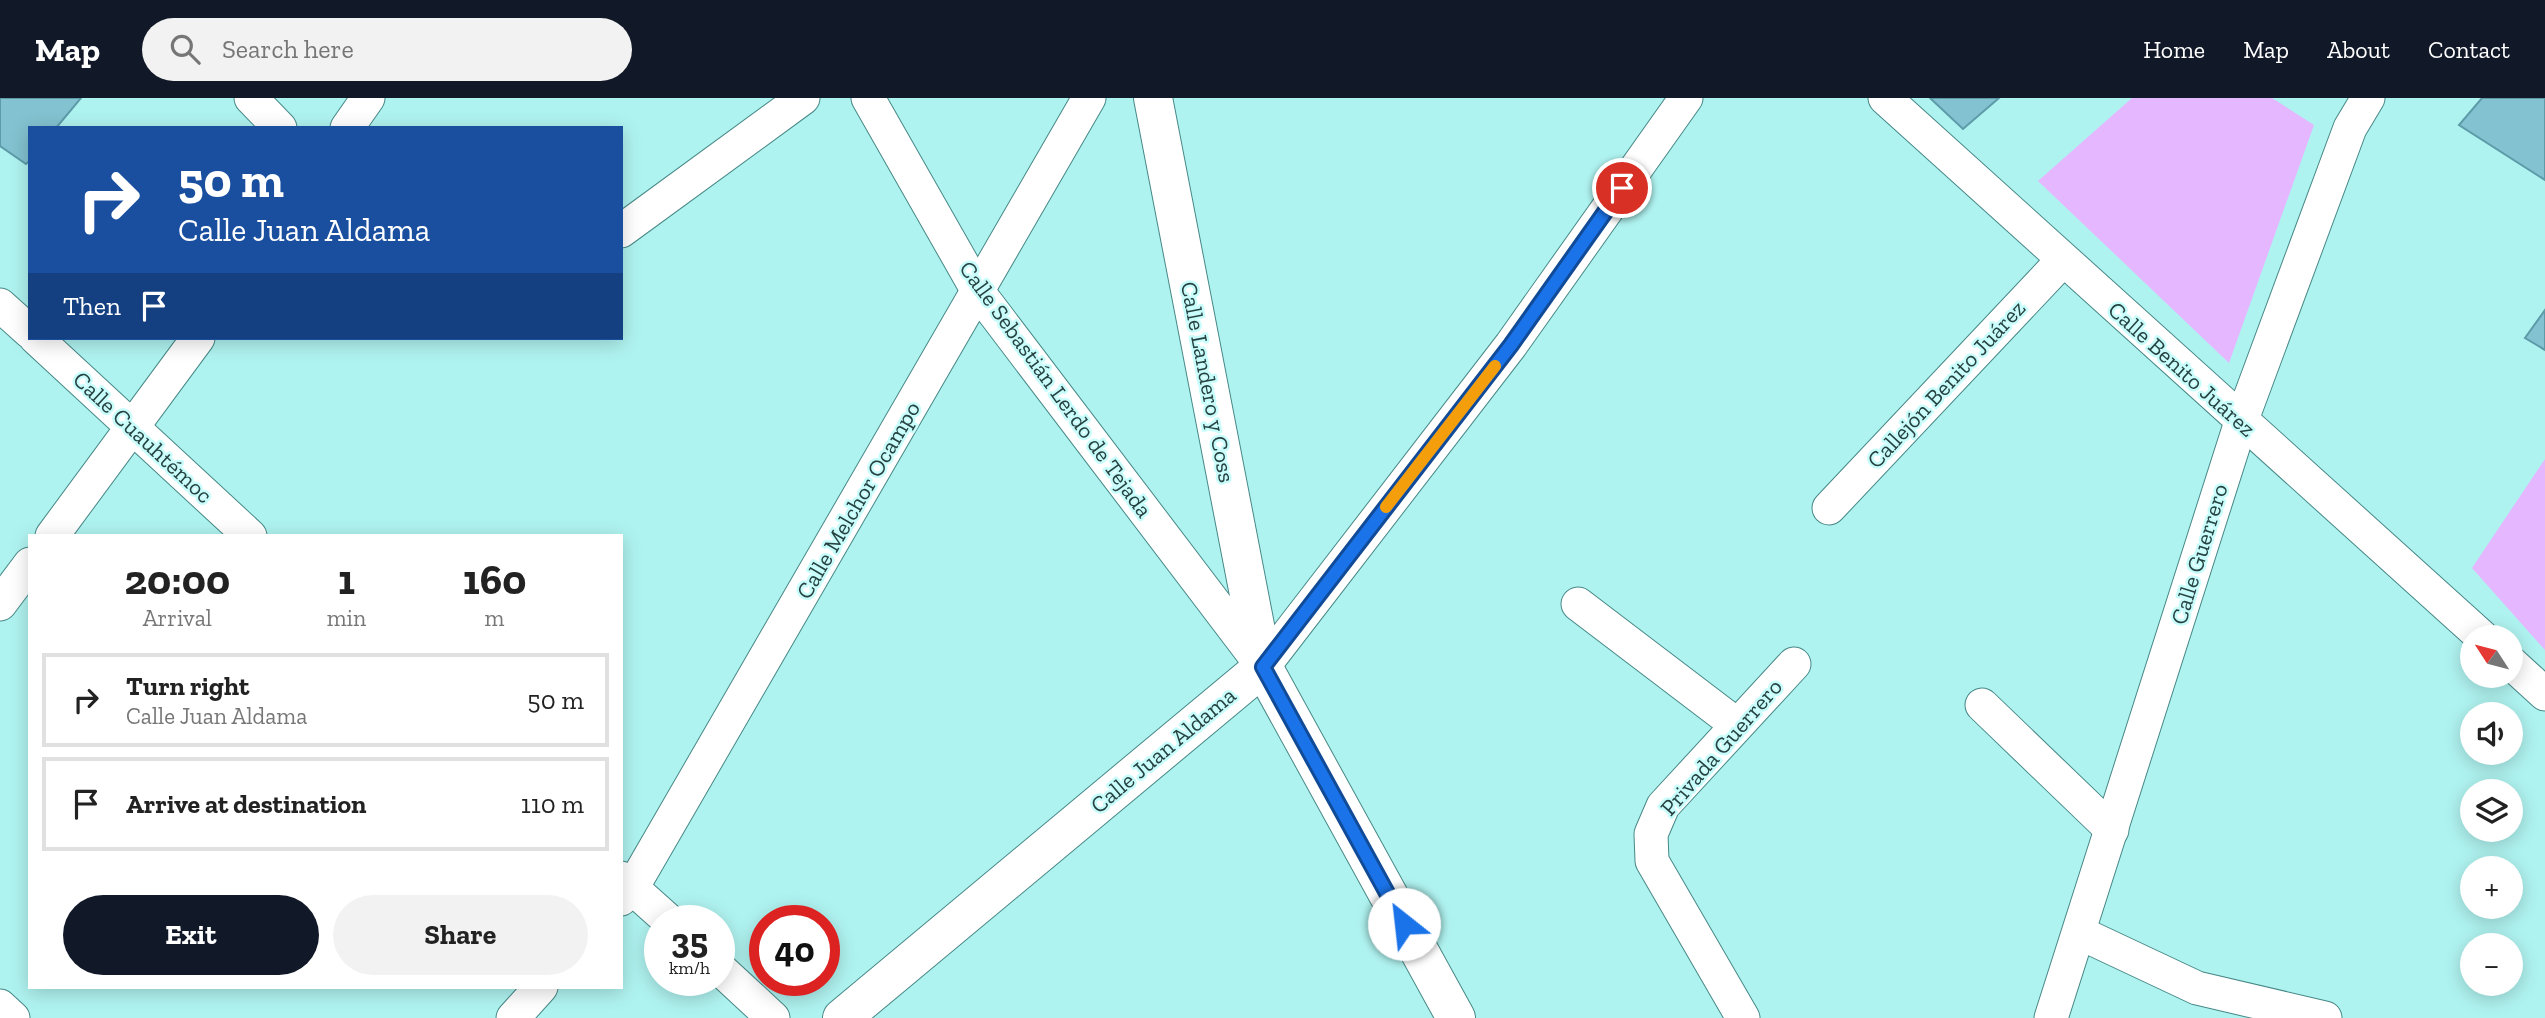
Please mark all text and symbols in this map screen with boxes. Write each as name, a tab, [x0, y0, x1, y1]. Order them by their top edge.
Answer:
search box	[142, 18, 632, 81]
text: Map	[35, 30, 100, 69]
icon: search	[166, 30, 204, 68]
text: Search here	[222, 33, 354, 65]
text: Home	[2143, 35, 2205, 64]
text: Map	[2243, 35, 2289, 64]
text: About	[2327, 35, 2390, 64]
text: Contact	[2428, 35, 2510, 64]
text: 50 m	[178, 151, 284, 210]
icon: right	[63, 154, 154, 245]
pin	[1592, 158, 1652, 218]
icon: arrive	[1603, 169, 1641, 207]
text: Calle Juan Aldama	[178, 211, 430, 249]
street label: Calle Sebastián Lerdo de Tejada	[953, 255, 1159, 523]
street label: Calle Landero y Coss	[1175, 279, 1241, 485]
icon: arrive	[135, 287, 173, 325]
text: Then	[63, 290, 121, 322]
street label: Callejón Benito Juárez	[1861, 294, 2031, 474]
street label: Calle Benito Juárez	[2102, 295, 2262, 443]
street label: Calle Cuauhtémoc	[67, 365, 219, 509]
street label: Calle Melchor Ocampo	[790, 396, 926, 604]
street label: Calle Guerrero	[2164, 480, 2234, 628]
text: 20:00	[125, 554, 230, 605]
text: 1	[338, 554, 355, 605]
text: 160	[463, 554, 526, 605]
text: Arrival	[143, 604, 212, 632]
text: min	[327, 604, 366, 632]
text: m	[485, 604, 504, 632]
north arrow	[2460, 625, 2524, 688]
map controls	[2460, 625, 2523, 996]
text: Turn right	[126, 670, 249, 702]
street label: Privada Guerrero	[1654, 673, 1788, 821]
icon: right	[67, 681, 105, 719]
street label: Calle Juan Aldama	[1085, 681, 1241, 819]
text: 50 m	[527, 684, 584, 716]
text: Calle Juan Aldama	[126, 702, 307, 730]
button: sound	[2460, 702, 2523, 765]
button: layers	[2460, 779, 2523, 842]
icon: arrive	[67, 785, 105, 823]
text: Arrive at destination	[126, 788, 366, 820]
text: 110 m	[521, 788, 584, 820]
button: +	[2460, 856, 2523, 919]
position arrow	[1367, 887, 1441, 961]
button: Exit	[63, 895, 319, 975]
button: Share	[333, 895, 588, 975]
speed limit sign: 40	[749, 905, 840, 996]
text: 35	[671, 920, 708, 962]
button: −	[2460, 933, 2523, 996]
text: km/h	[669, 957, 710, 979]

